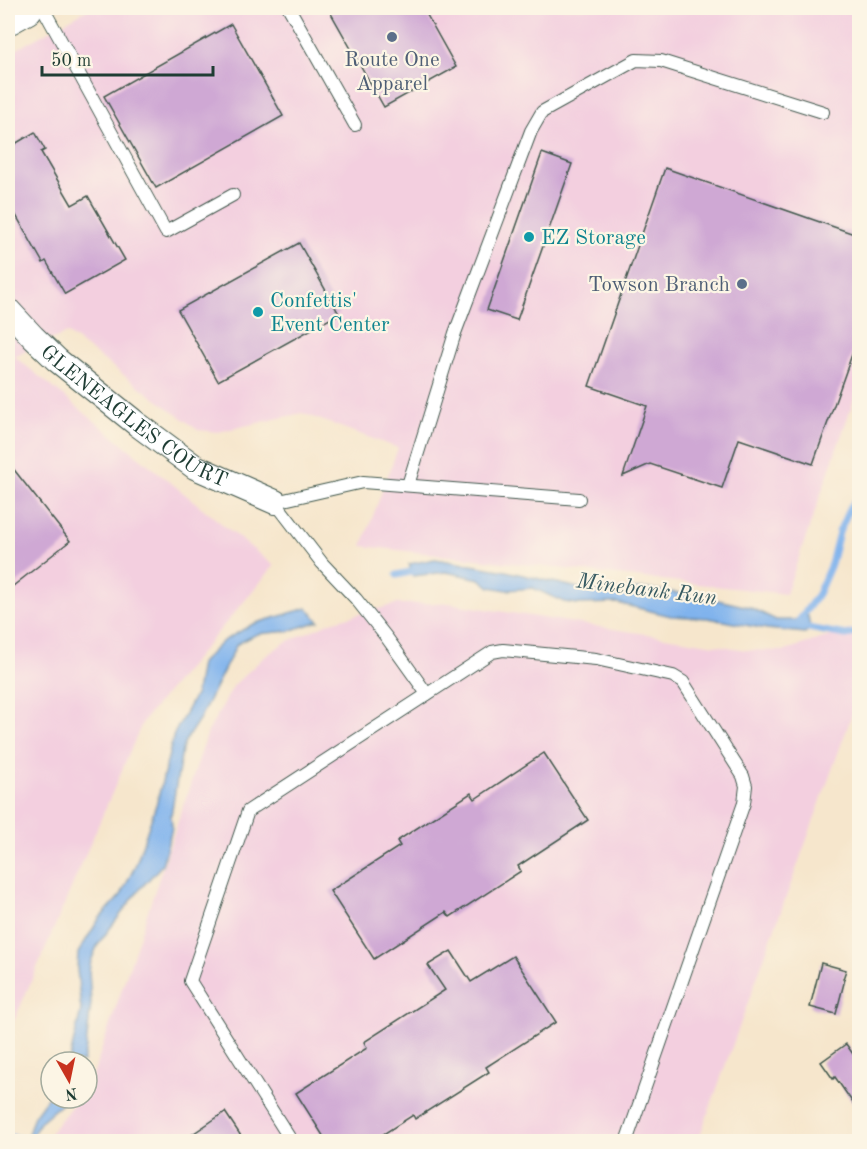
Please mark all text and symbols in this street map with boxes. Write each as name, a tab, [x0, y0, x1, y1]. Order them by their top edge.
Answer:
marker: Route One Apparel	[385, 30, 399, 44]
scale bar	[42, 39, 213, 77]
place label: Route One Apparel	[344, 50, 440, 95]
text: 50 m	[51, 52, 91, 70]
place label: EZ Storage	[541, 228, 646, 249]
marker: EZ Storage	[522, 230, 536, 244]
place label: Towson Branch	[588, 275, 730, 296]
marker: Towson Branch	[735, 277, 749, 291]
place label: Confettis' Event Center	[270, 291, 390, 336]
marker: Confettis' Event Center	[251, 305, 265, 319]
street label: GLENEAGLES COURT	[36, 341, 230, 492]
water label: Minebank Run	[574, 570, 719, 610]
north arrow	[39, 1050, 99, 1110]
text: N	[63, 1084, 78, 1102]

